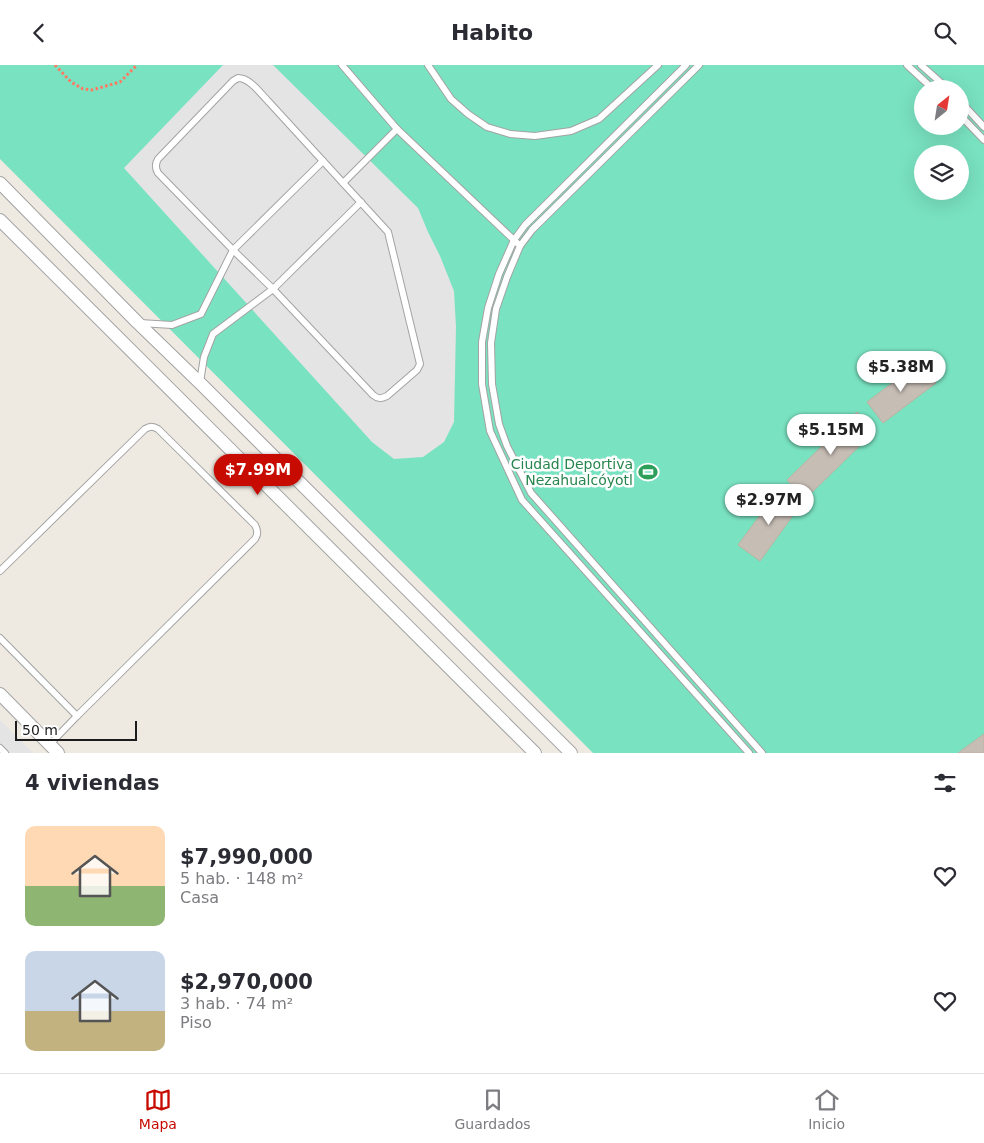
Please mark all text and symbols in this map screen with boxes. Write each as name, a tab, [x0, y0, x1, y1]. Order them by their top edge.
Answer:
icon: back	[25, 19, 53, 47]
icon: search	[931, 19, 959, 47]
text: Habito	[451, 20, 533, 45]
north arrow	[914, 80, 969, 135]
map controls	[914, 80, 969, 200]
button: layers	[914, 145, 969, 200]
pin: $5.38M	[860, 351, 942, 393]
text: $5.38M	[868, 357, 934, 376]
pin: $5.15M	[790, 413, 872, 456]
text: $5.15M	[798, 420, 864, 439]
pin: $7.99M	[217, 453, 299, 496]
place label: Ciudad Deportiva Nezahualcóyotl	[511, 456, 633, 488]
text: $7.99M	[225, 460, 291, 479]
sports icon: Ciudad Deportiva Nezahualcóyotl	[637, 461, 659, 483]
pin: $2.97M	[728, 483, 810, 526]
text: $2.97M	[736, 490, 802, 509]
scale bar	[15, 718, 138, 741]
text: 50 m	[22, 722, 58, 738]
icon: filters	[931, 769, 959, 797]
text: 4 viviendas	[25, 771, 160, 795]
text: $7,990,000	[180, 845, 313, 869]
icon: home	[65, 846, 125, 906]
icon: heart	[931, 862, 959, 890]
text: 5 hab. · 148 m²	[180, 869, 303, 888]
text: Casa	[180, 888, 219, 907]
text: $2,970,000	[180, 970, 313, 994]
icon: home	[65, 971, 125, 1031]
icon: heart	[931, 987, 959, 1015]
text: 3 hab. · 74 m²	[180, 994, 293, 1013]
text: Piso	[180, 1013, 212, 1032]
tab: Mapa	[139, 1086, 177, 1132]
tab: Guardados	[455, 1086, 531, 1132]
tab: Inicio	[808, 1086, 845, 1132]

